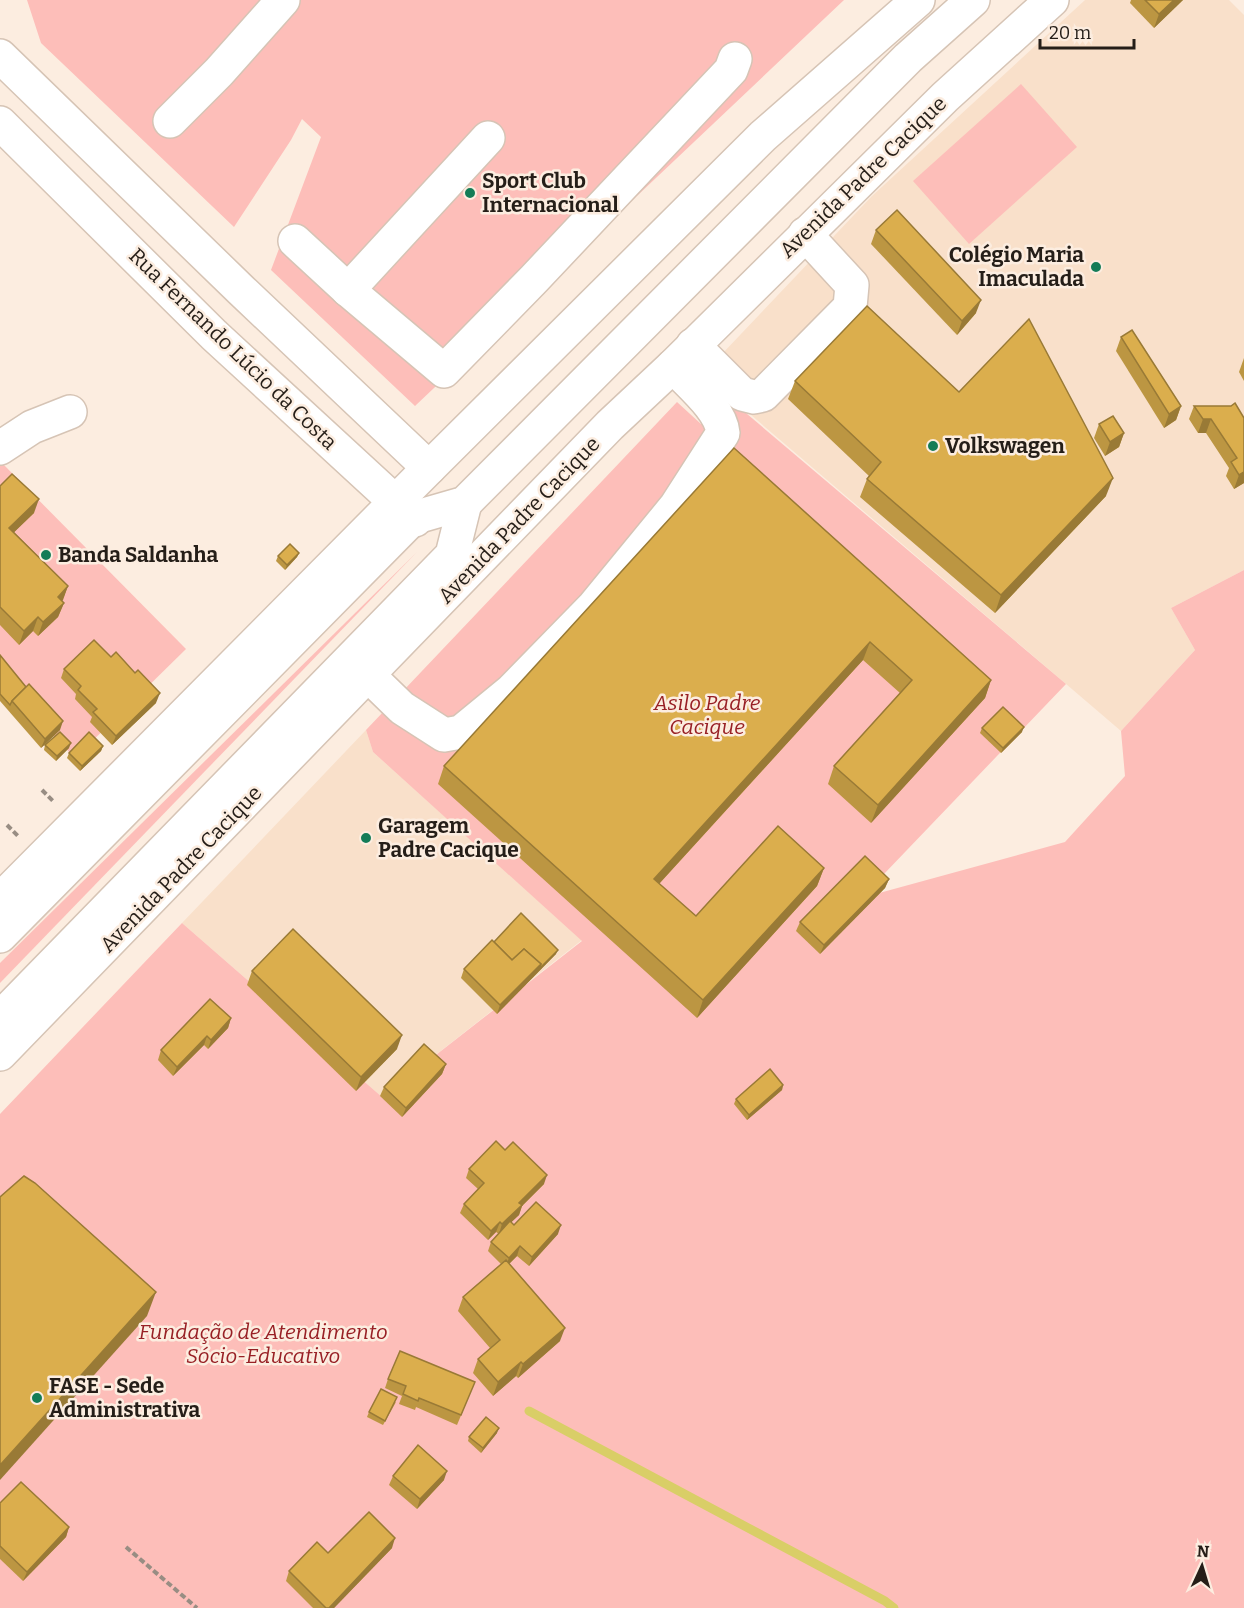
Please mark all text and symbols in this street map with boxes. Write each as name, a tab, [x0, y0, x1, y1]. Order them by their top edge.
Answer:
scale bar	[1040, 12, 1134, 50]
text: 20 m	[1049, 22, 1091, 44]
street label: Avenida Padre Cacique	[774, 91, 952, 263]
place label: Sport Club Internacional	[482, 168, 619, 218]
marker: Sport Club Internacional	[463, 186, 477, 200]
place label: Colégio Maria Imaculada	[949, 242, 1084, 292]
street label: Rua Fernando Lúcio da Costa	[123, 243, 343, 456]
marker: Colégio Maria Imaculada	[1089, 260, 1103, 274]
street label: Avenida Padre Cacique	[433, 431, 605, 609]
place label: Volkswagen	[945, 433, 1065, 459]
marker: Volkswagen	[926, 439, 940, 453]
place label: Banda Saldanha	[58, 542, 218, 568]
marker: Banda Saldanha	[39, 548, 53, 562]
park label: Asilo Padre Cacique	[653, 690, 761, 740]
street label: Avenida Padre Cacique	[95, 780, 267, 958]
place label: Garagem Padre Cacique	[378, 813, 519, 863]
marker: Garagem Padre Cacique	[359, 831, 373, 845]
park label: Fundação de Atendimento Sócio-Educativo	[138, 1319, 388, 1369]
place label: FASE - Sede Administrativa	[49, 1373, 201, 1423]
marker: FASE - Sede Administrativa	[30, 1391, 44, 1405]
north arrow	[1172, 1536, 1232, 1596]
text: N	[1196, 1542, 1210, 1561]

